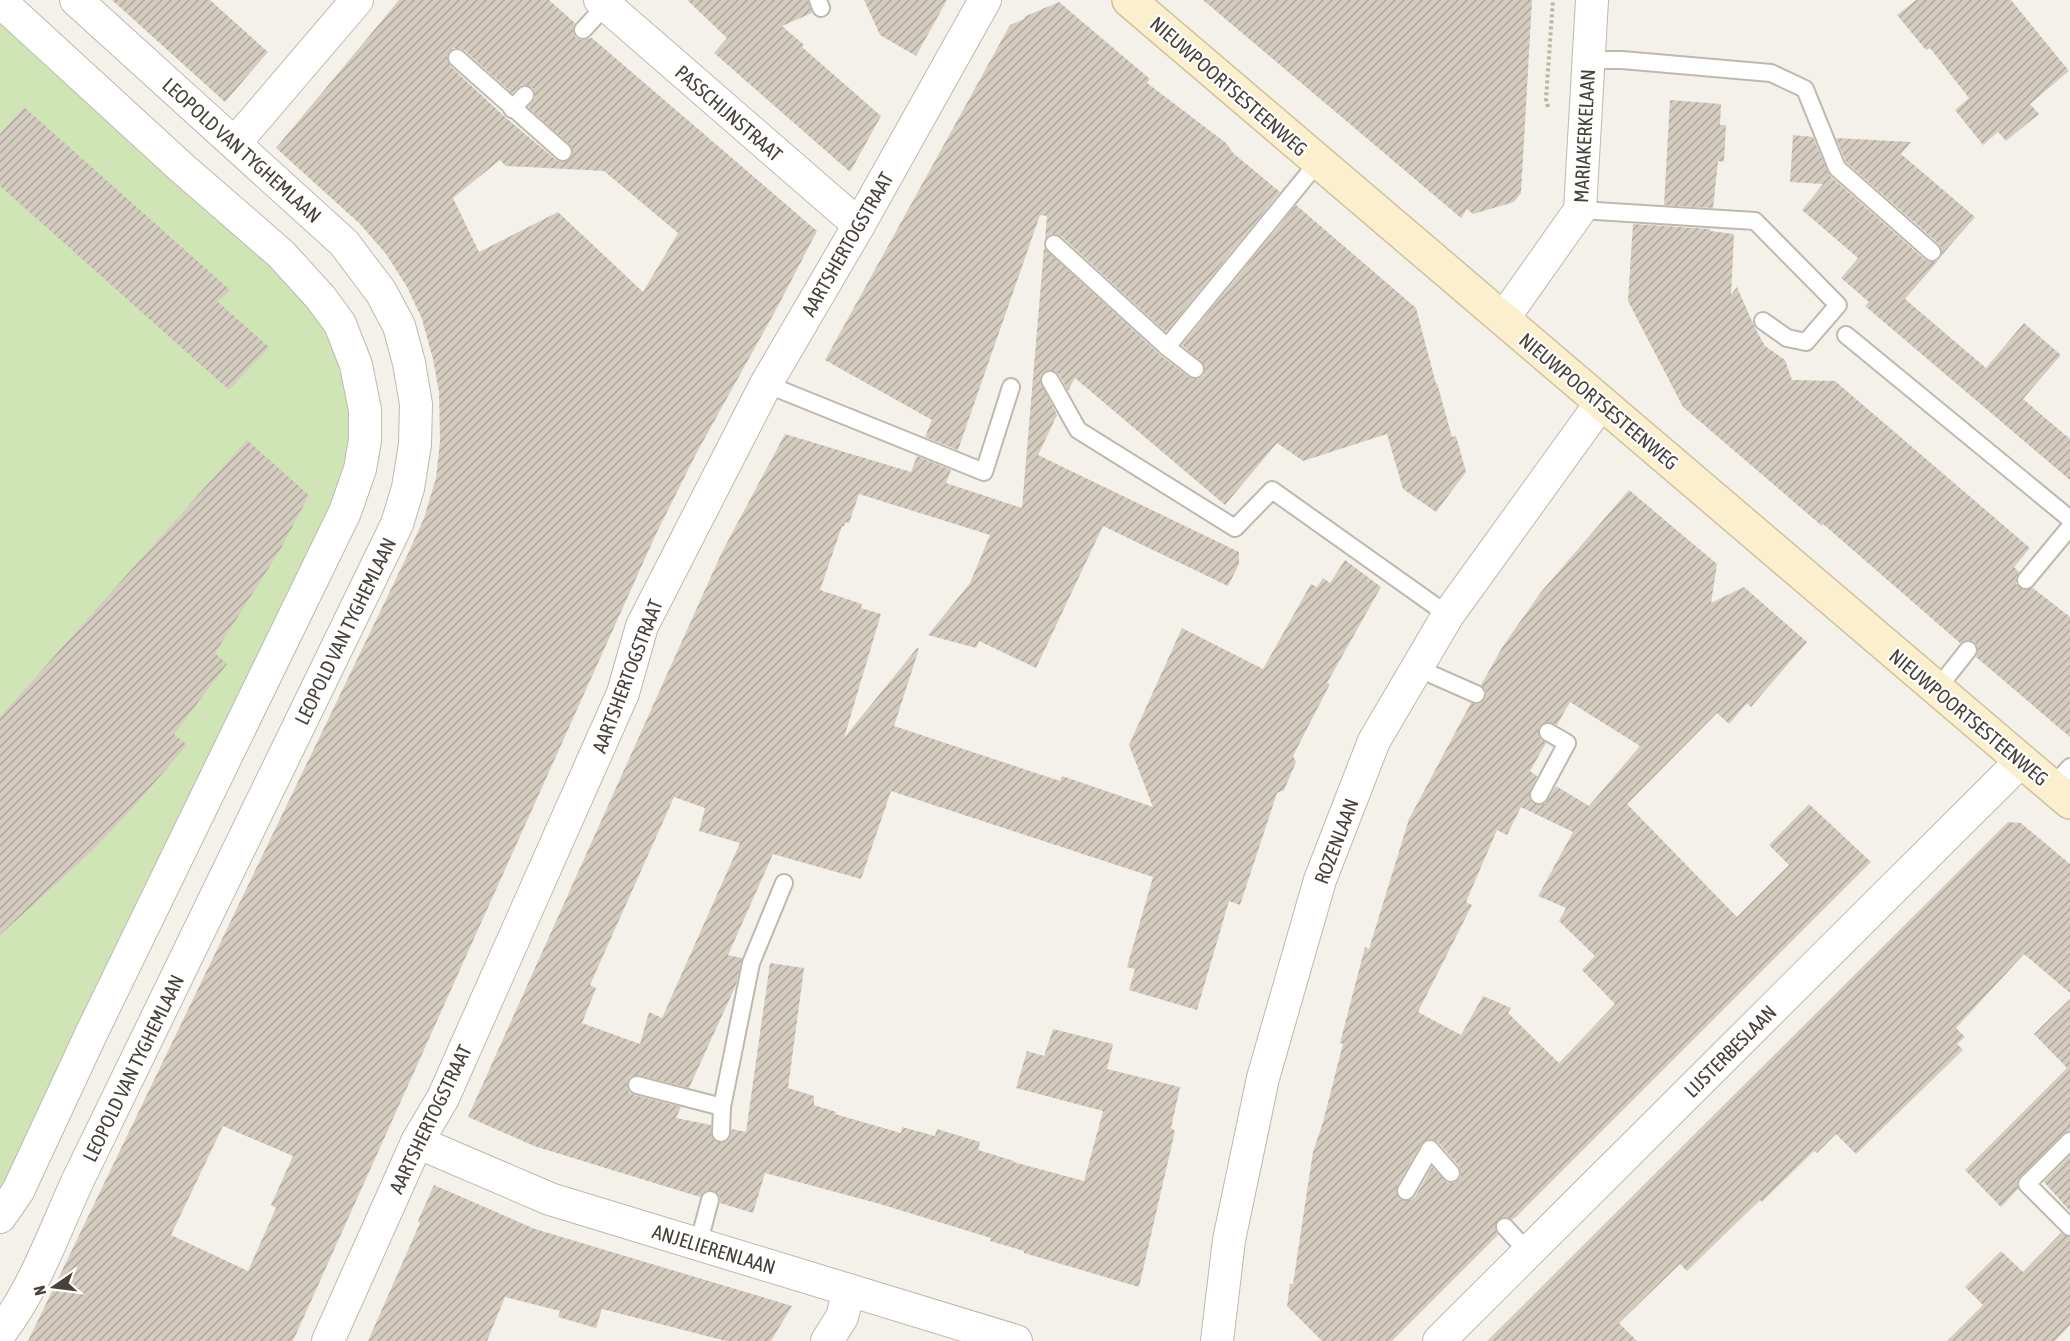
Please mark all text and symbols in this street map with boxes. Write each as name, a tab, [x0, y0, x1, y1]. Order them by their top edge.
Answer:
street label: NIEUWPOORTSESTEENWEG	[1146, 12, 1312, 160]
street label: PASSCHIJNSTRAAT	[671, 60, 787, 166]
street label: MARIAKERKELAAN	[1569, 69, 1599, 203]
street label: LEOPOLD VAN TYGHEMLAAN	[158, 73, 326, 227]
street label: AARTSHERTOGSTRAAT	[796, 168, 898, 320]
street label: NIEUWPOORTSESTEENWEG	[1515, 328, 1683, 474]
street label: LEOPOLD VAN TYGHEMLAAN	[290, 534, 400, 728]
street label: AARTSHERTOGSTRAAT	[587, 596, 667, 756]
street label: NIEUWPOORTSESTEENWEG	[1885, 644, 2053, 790]
street label: ROZENLAAN	[1309, 795, 1363, 887]
street label: LEOPOLD VAN TYGHEMLAAN	[78, 971, 188, 1165]
street label: LIJSTERBESLAAN	[1679, 1000, 1781, 1102]
street label: AARTSHERTOGSTRAAT	[384, 1041, 476, 1197]
street label: ANJELIERENLAAN	[650, 1219, 778, 1279]
north arrow	[24, 1257, 84, 1317]
text: N	[30, 1284, 49, 1297]

